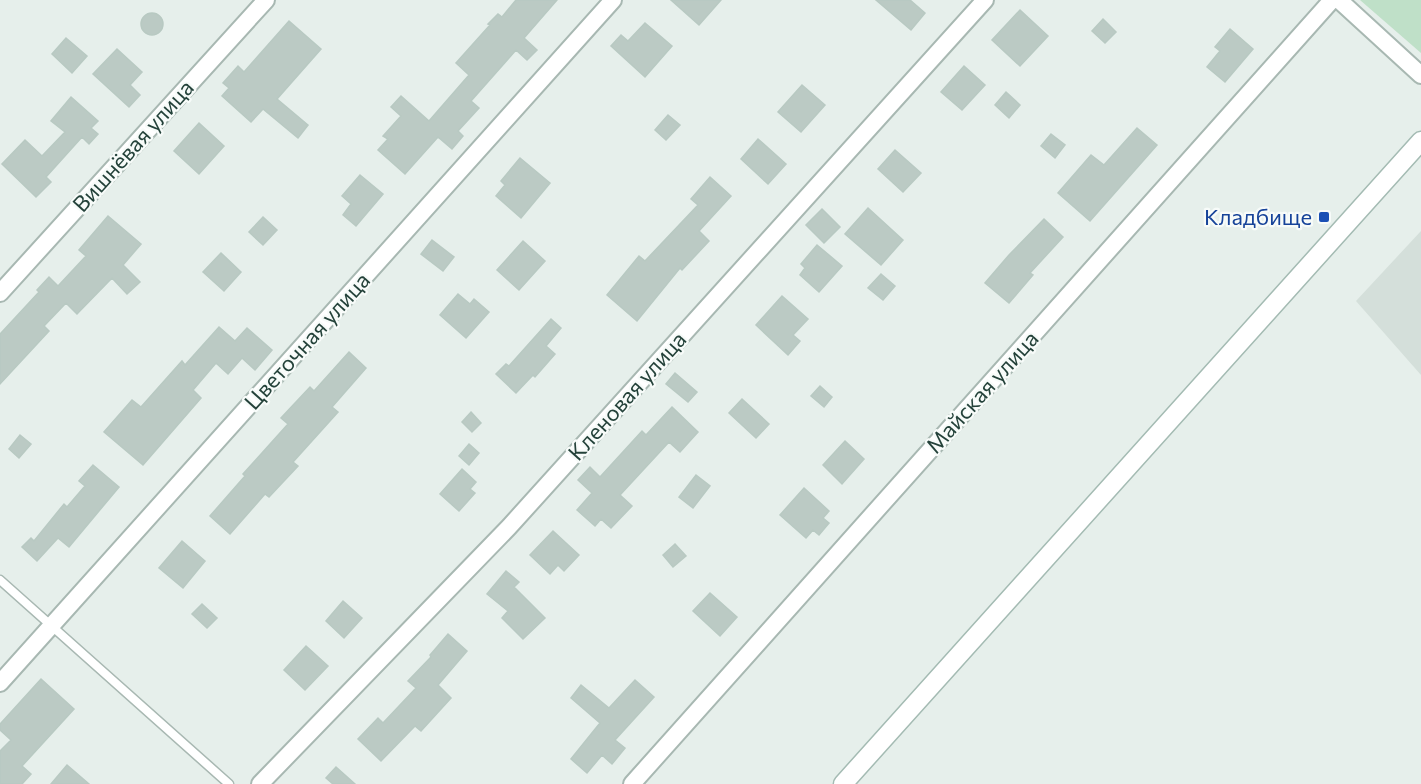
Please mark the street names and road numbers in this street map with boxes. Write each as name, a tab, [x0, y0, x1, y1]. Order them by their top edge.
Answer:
street label: Вишнёвая улица	[66, 74, 199, 217]
street label: Цветочная улица	[238, 267, 375, 415]
street label: Майская улица	[920, 325, 1043, 458]
street label: Кленовая улица	[562, 326, 691, 466]

